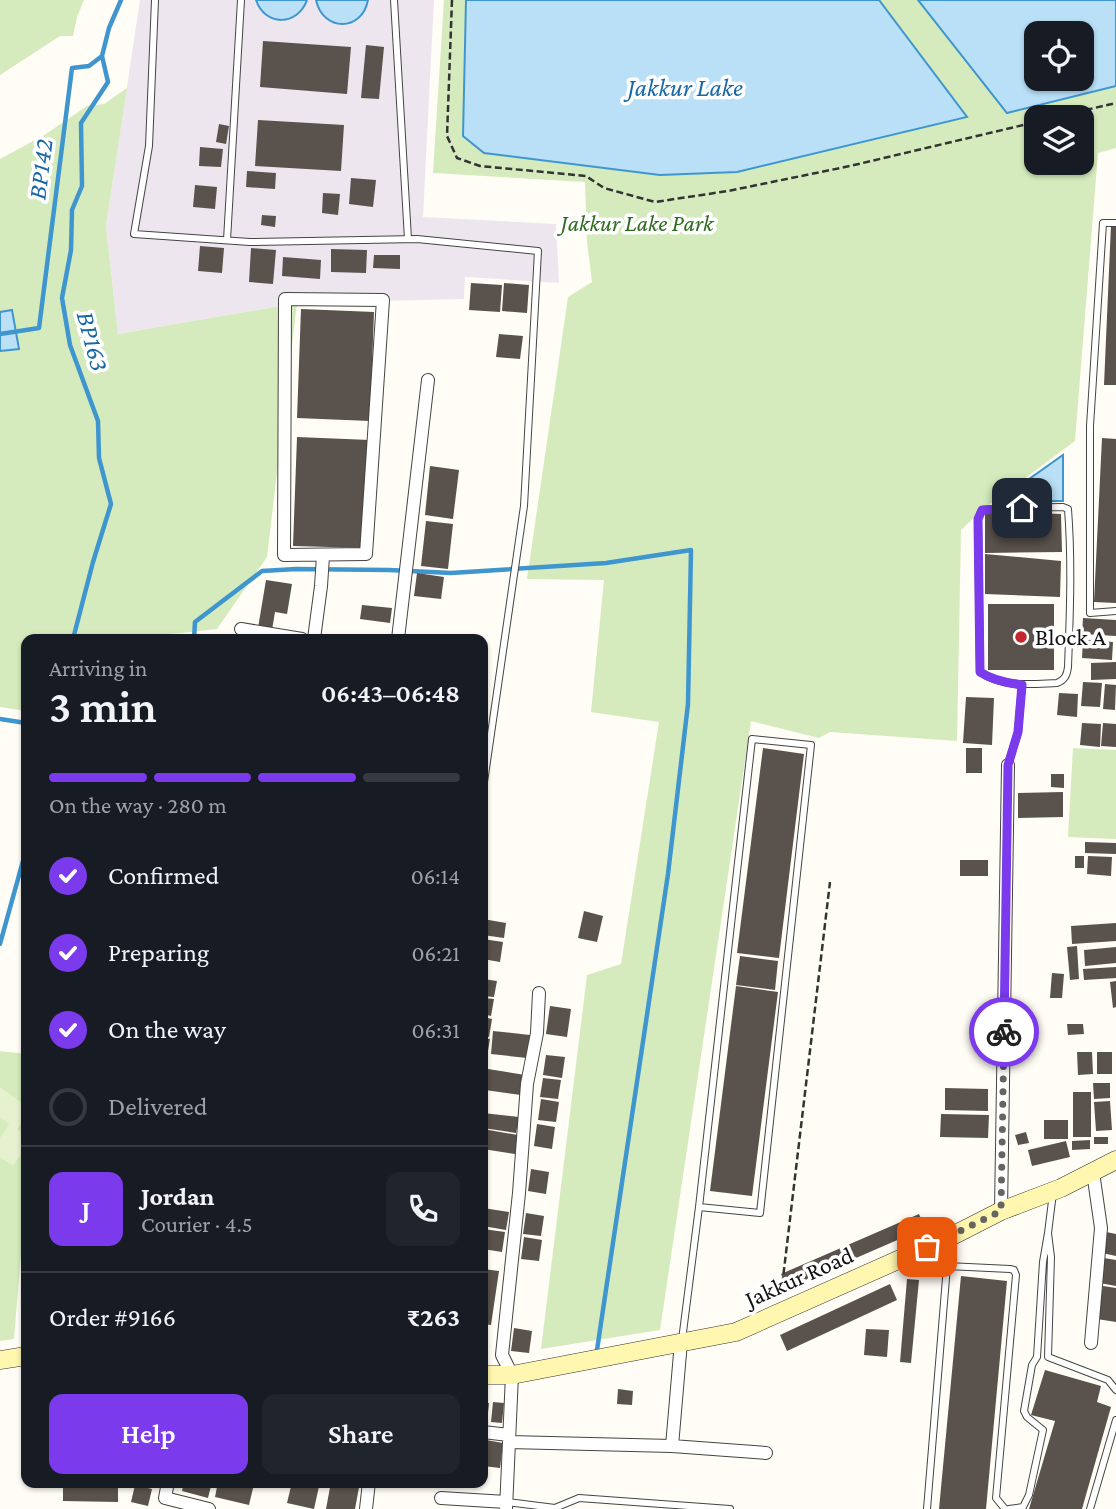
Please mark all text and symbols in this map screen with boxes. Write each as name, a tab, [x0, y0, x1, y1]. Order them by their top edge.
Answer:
map controls	[1024, 21, 1094, 175]
button: locate	[1024, 21, 1094, 91]
water label: Jakkur Lake	[623, 73, 743, 102]
button: layers	[1024, 105, 1094, 175]
water label: BP142	[22, 137, 59, 201]
park label: Jakkur Lake Park	[557, 209, 715, 236]
water label: BP163	[71, 308, 114, 374]
pin	[992, 478, 1052, 538]
icon: home	[1003, 489, 1041, 527]
place label: Block A	[1035, 623, 1106, 650]
marker: Block A	[1013, 629, 1029, 645]
text: Arriving in	[49, 655, 147, 681]
text: 06:43–06:48	[321, 679, 460, 708]
text: 3 min	[49, 681, 157, 732]
text: On the way · 280 m	[49, 792, 227, 818]
icon: check	[49, 857, 87, 895]
text: Confirmed	[108, 861, 219, 890]
text: 06:14	[411, 863, 460, 889]
icon: check	[49, 934, 87, 972]
text: Preparing	[108, 938, 209, 967]
text: 06:21	[411, 940, 460, 966]
courier	[969, 997, 1039, 1067]
icon: check	[49, 1011, 87, 1049]
icon: bike	[985, 1013, 1023, 1051]
text: On the way	[108, 1015, 226, 1044]
text: 06:31	[412, 1017, 460, 1043]
text: Delivered	[108, 1092, 207, 1121]
button: phone	[386, 1172, 460, 1246]
text: Jordan	[141, 1182, 215, 1211]
text: J	[82, 1195, 90, 1224]
text: Courier · 4.5	[141, 1211, 253, 1237]
pin	[897, 1217, 957, 1277]
icon: bag	[908, 1228, 946, 1266]
street label: Jakkur Road	[739, 1241, 857, 1313]
text: Order #9166	[49, 1303, 176, 1332]
text: ₹263	[407, 1303, 460, 1332]
button: Help	[49, 1394, 248, 1474]
button: Share	[262, 1394, 460, 1474]

